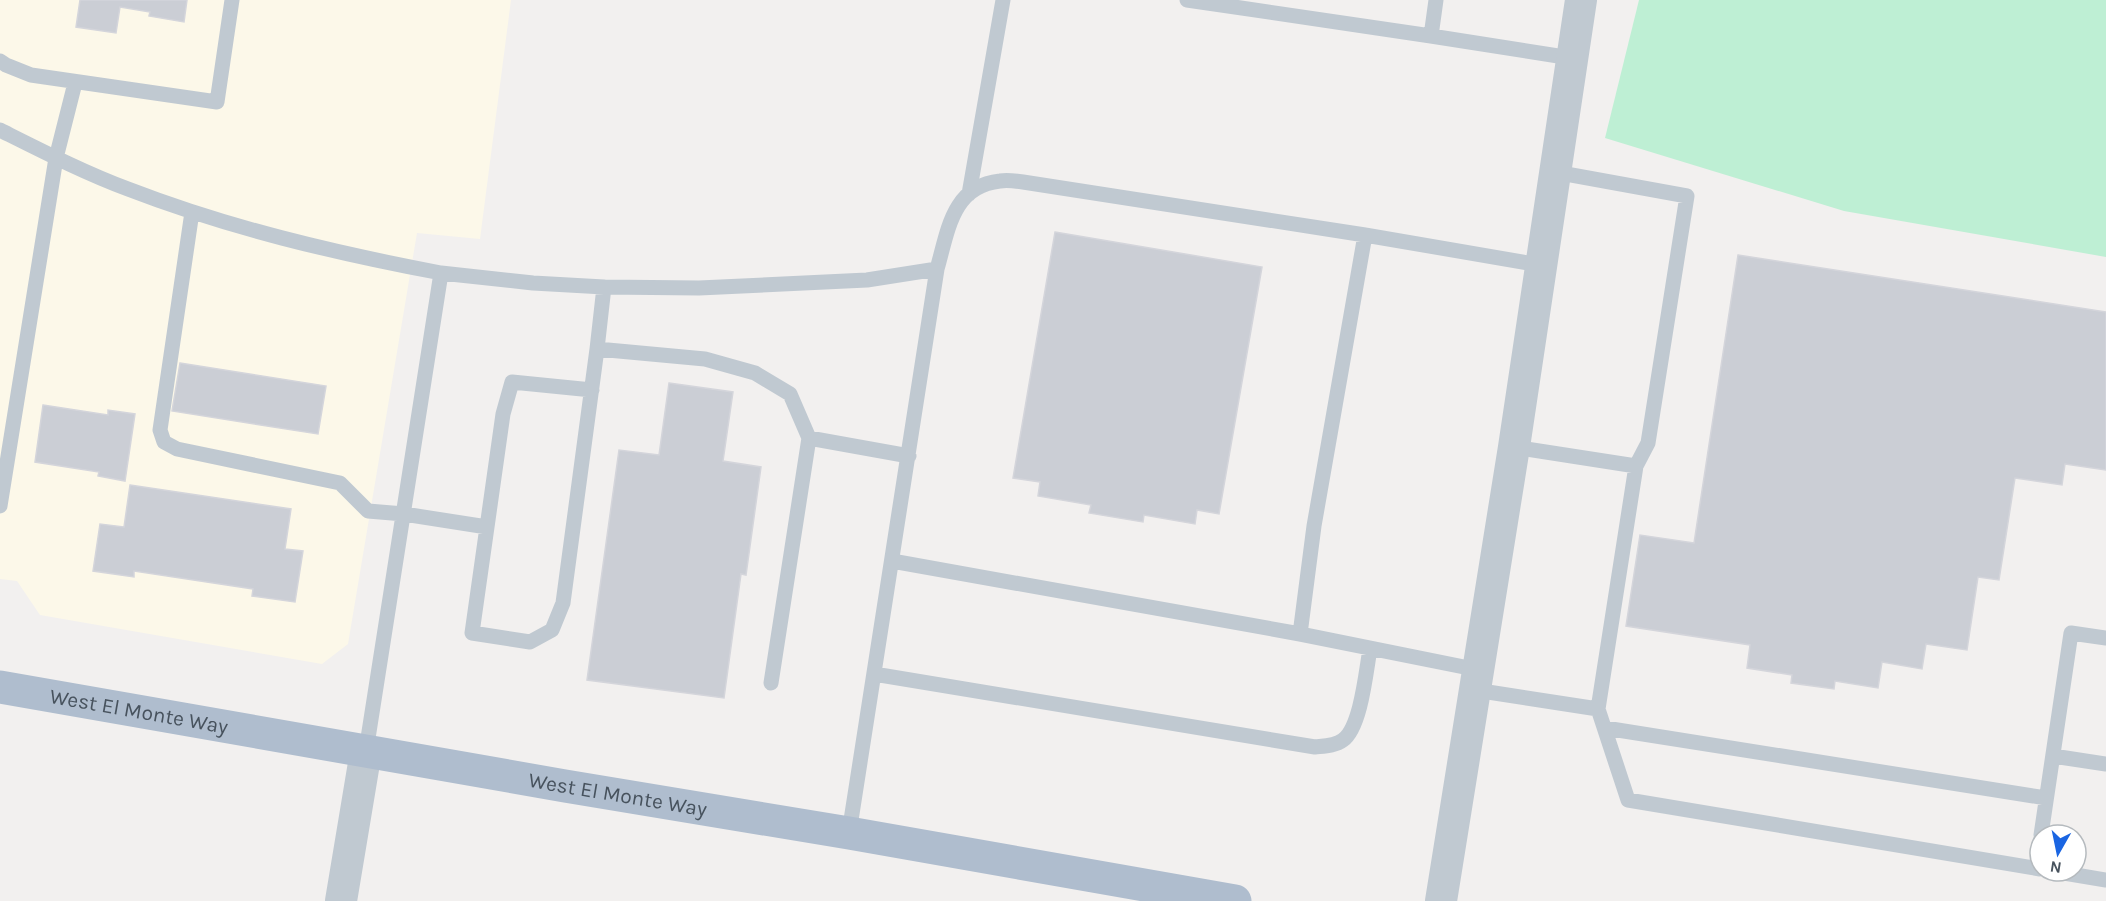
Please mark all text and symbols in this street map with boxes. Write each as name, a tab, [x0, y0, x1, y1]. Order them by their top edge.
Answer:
street label: West El Monte Way	[48, 684, 230, 739]
street label: West El Monte Way	[527, 768, 709, 821]
north arrow	[2028, 823, 2088, 883]
text: N	[2049, 857, 2063, 878]

